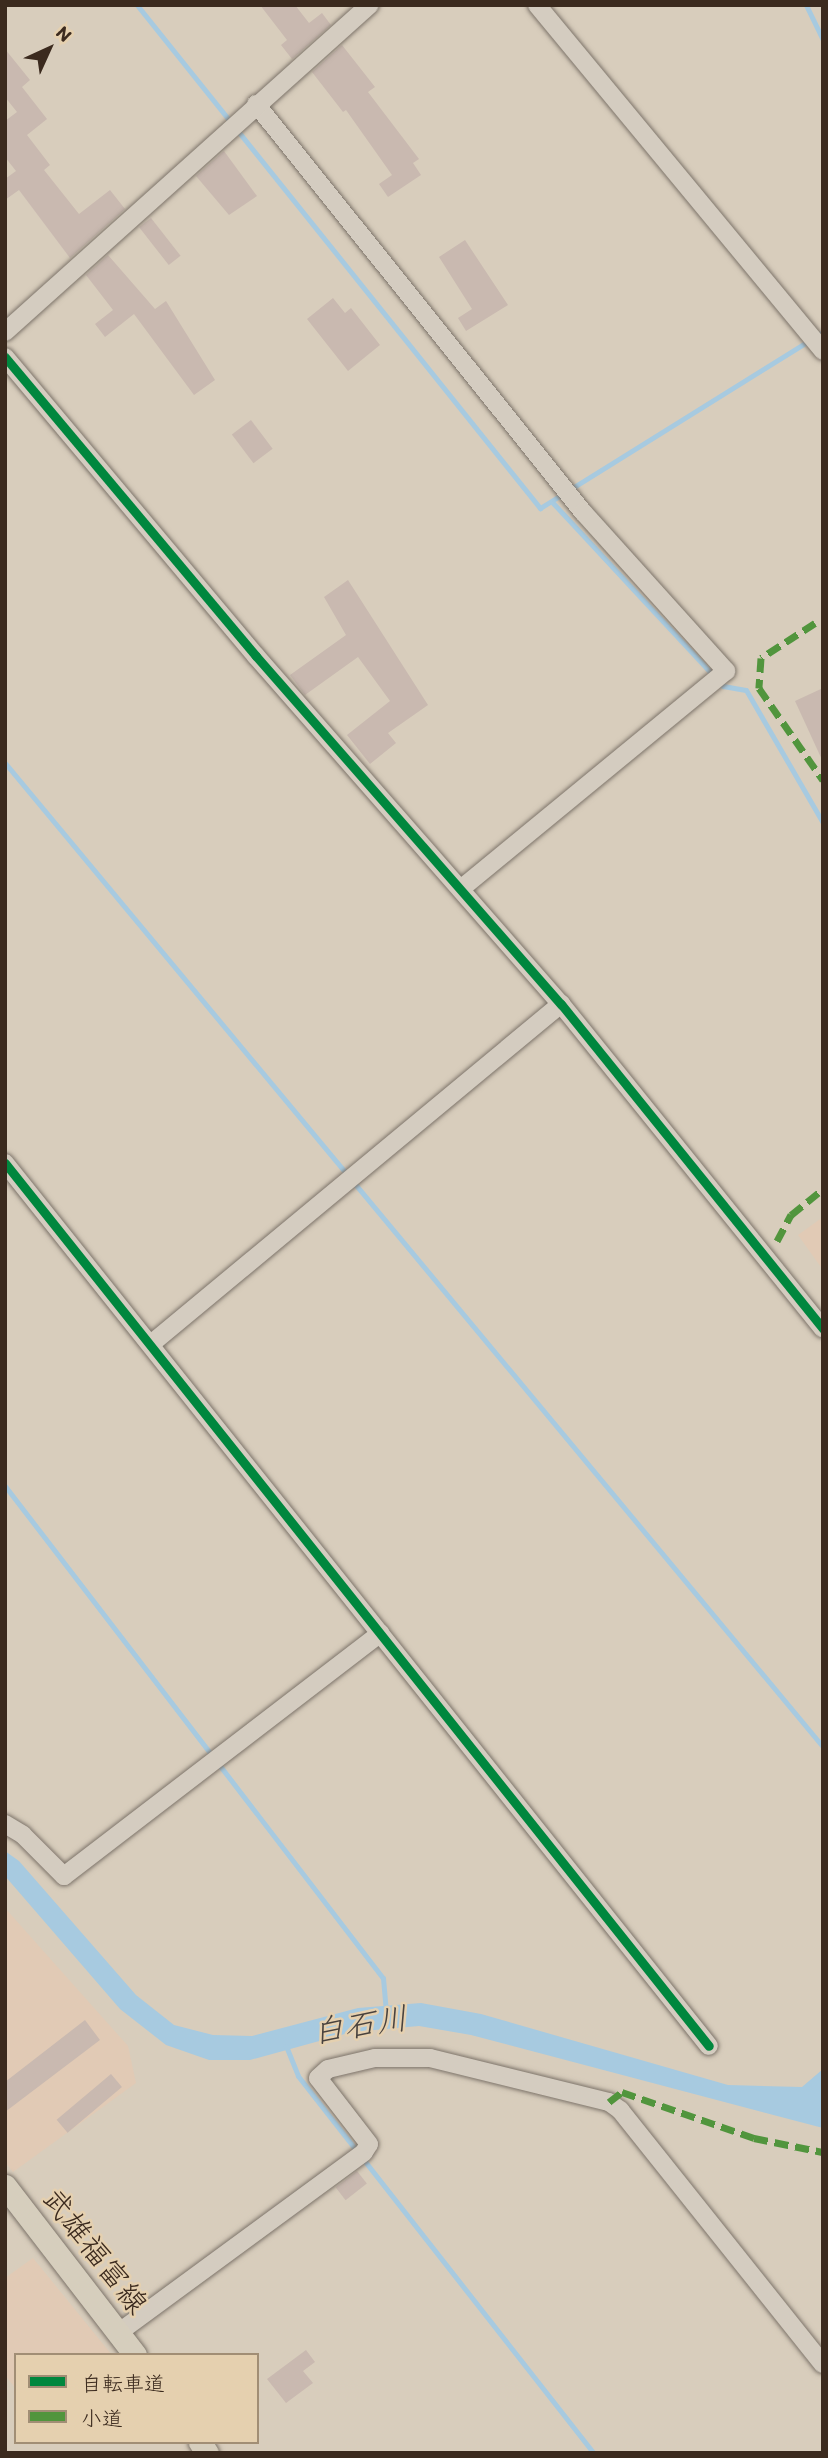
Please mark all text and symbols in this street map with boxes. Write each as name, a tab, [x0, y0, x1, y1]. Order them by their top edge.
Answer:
north arrow	[14, 14, 84, 84]
text: N	[52, 21, 77, 46]
water label: 白石川	[310, 1999, 410, 2051]
street label: 武雄福富線	[35, 2181, 155, 2321]
legend	[14, 2353, 259, 2444]
text: 自転車道	[81, 2371, 165, 2396]
text: 小道	[81, 2406, 123, 2431]

